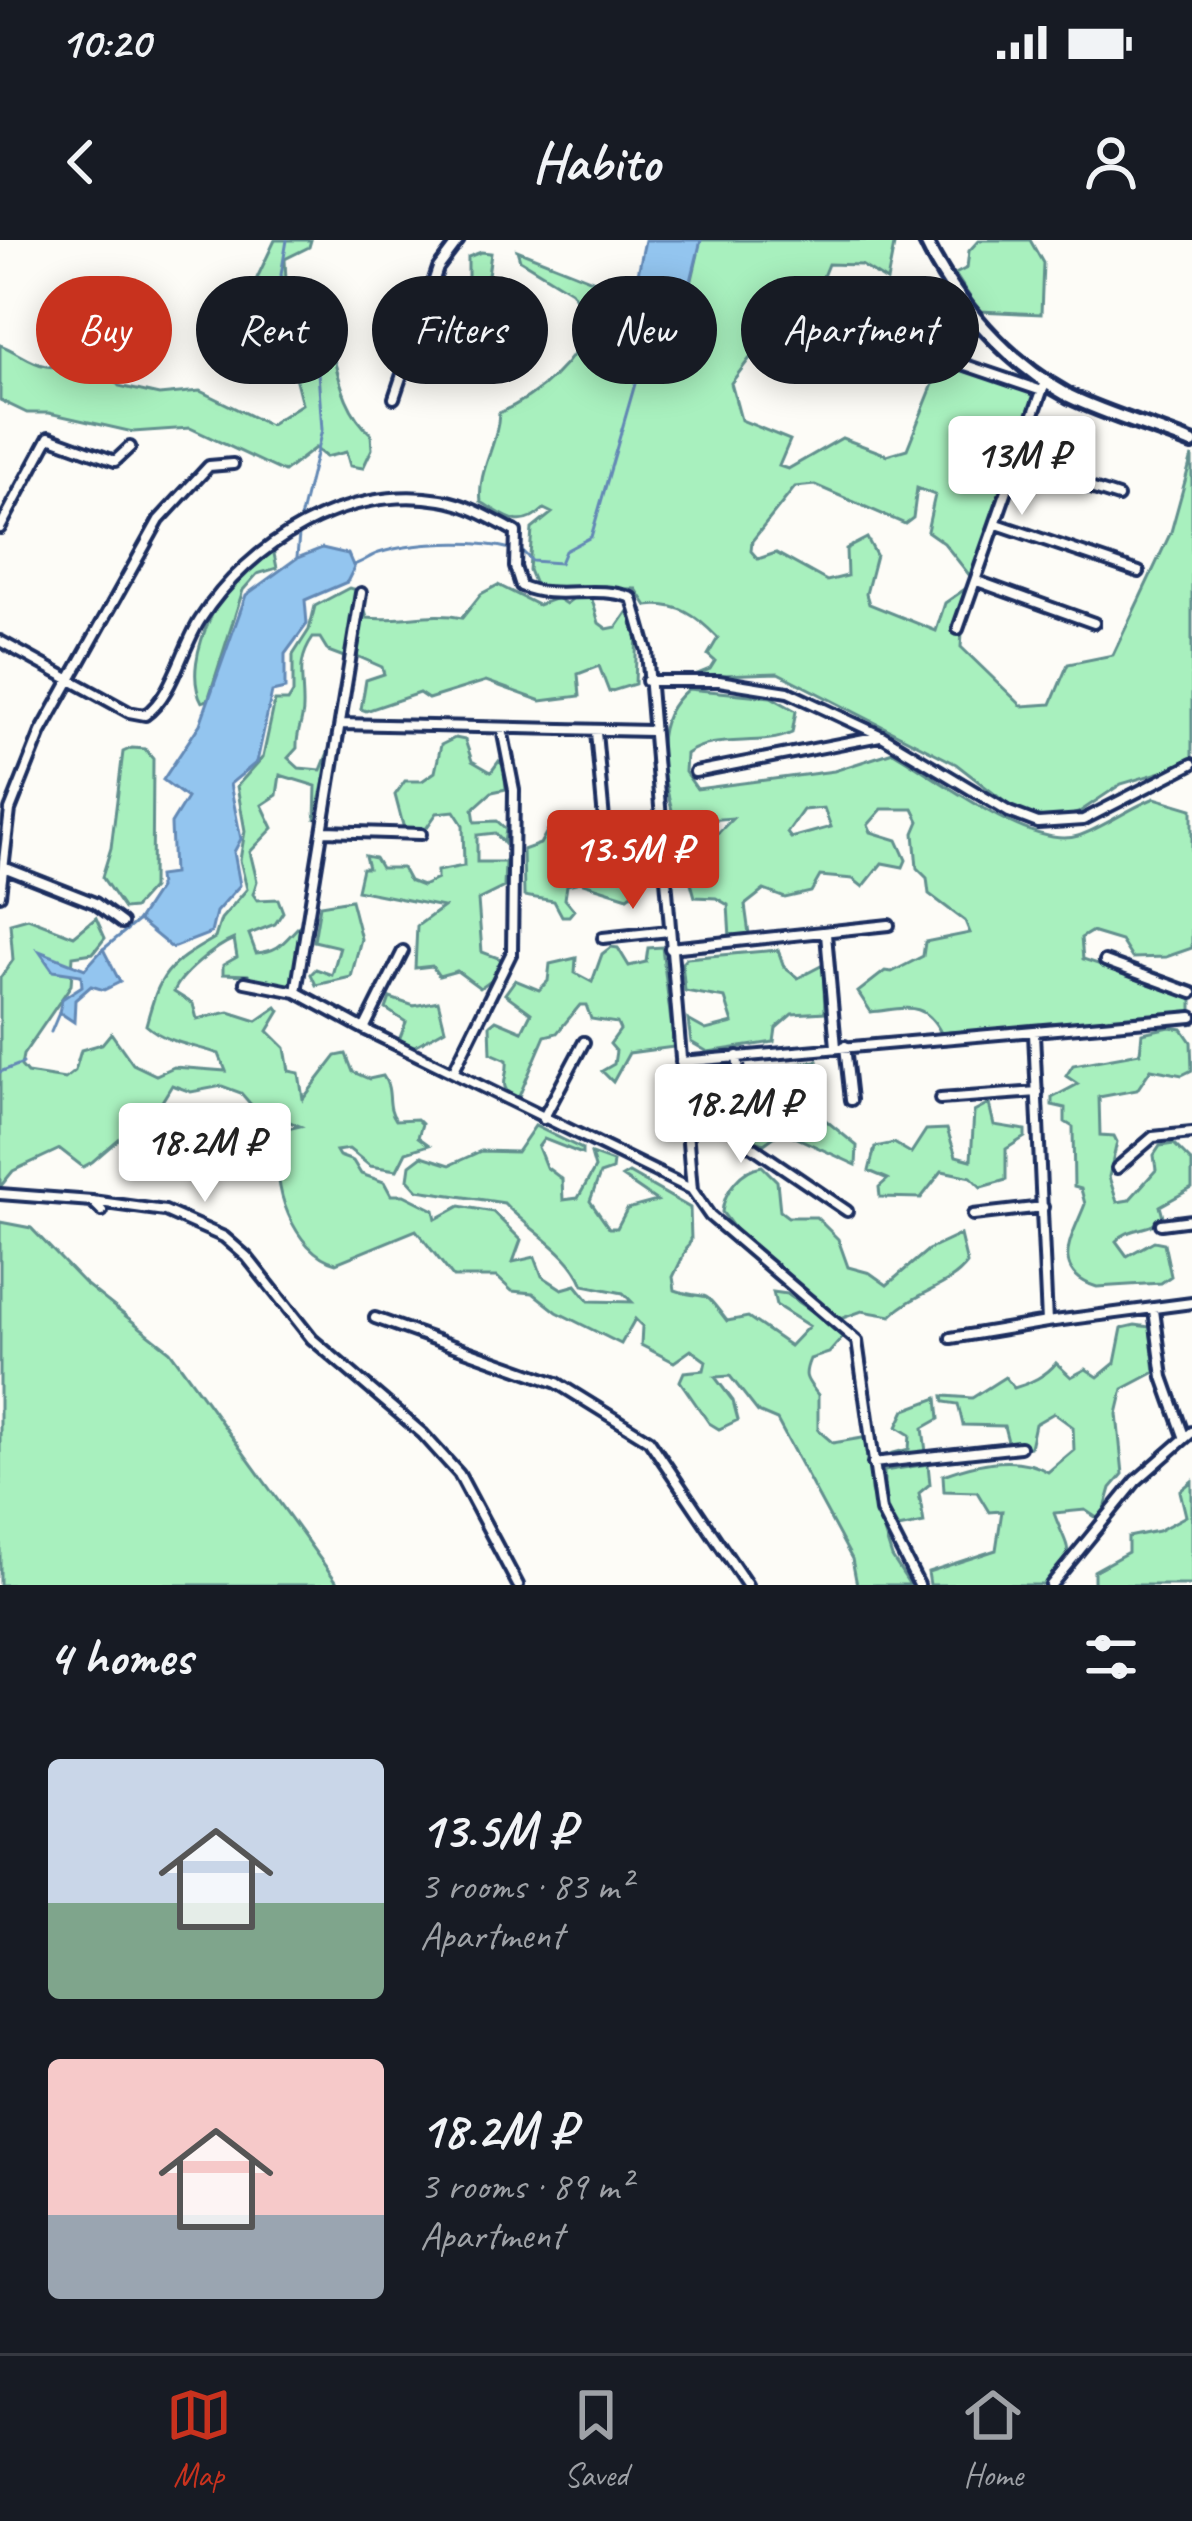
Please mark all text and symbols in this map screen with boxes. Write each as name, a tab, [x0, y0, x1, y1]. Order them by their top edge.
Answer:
text: 10:20	[60, 14, 150, 71]
text: Habito	[532, 128, 660, 196]
icon: back	[48, 129, 114, 195]
icon: person	[1078, 129, 1144, 195]
chip: Buy	[36, 276, 172, 384]
chip: Rent	[196, 276, 348, 384]
chip: Filters	[372, 276, 548, 384]
chip: New	[572, 276, 717, 384]
chip: Apartment	[741, 276, 979, 384]
pin: 13M ₽	[938, 416, 1106, 518]
text: 13M ₽	[975, 430, 1069, 479]
pin: 13.5M ₽	[522, 810, 744, 912]
text: 13.5M ₽	[574, 824, 692, 873]
pin: 18.2M ₽	[630, 1064, 852, 1166]
text: 18.2M ₽	[682, 1078, 800, 1127]
pin: 18.2M ₽	[94, 1103, 316, 1205]
text: 18.2M ₽	[146, 1117, 264, 1166]
icon: filters	[1078, 1624, 1144, 1690]
text: 4 homes	[48, 1625, 192, 1689]
text: 13.5M ₽	[420, 1798, 574, 1862]
icon: home	[144, 1807, 288, 1951]
text: 3 rooms · 83 m²	[420, 1862, 631, 1911]
text: Apartment	[420, 1911, 563, 1960]
text: 18.2M ₽	[420, 2098, 575, 2162]
icon: home	[144, 2107, 288, 2251]
text: 3 rooms · 89 m²	[420, 2162, 631, 2211]
text: Apartment	[420, 2211, 563, 2260]
tab: Map	[166, 2382, 232, 2496]
tab: Saved	[563, 2382, 629, 2496]
tab: Home	[960, 2382, 1026, 2496]

